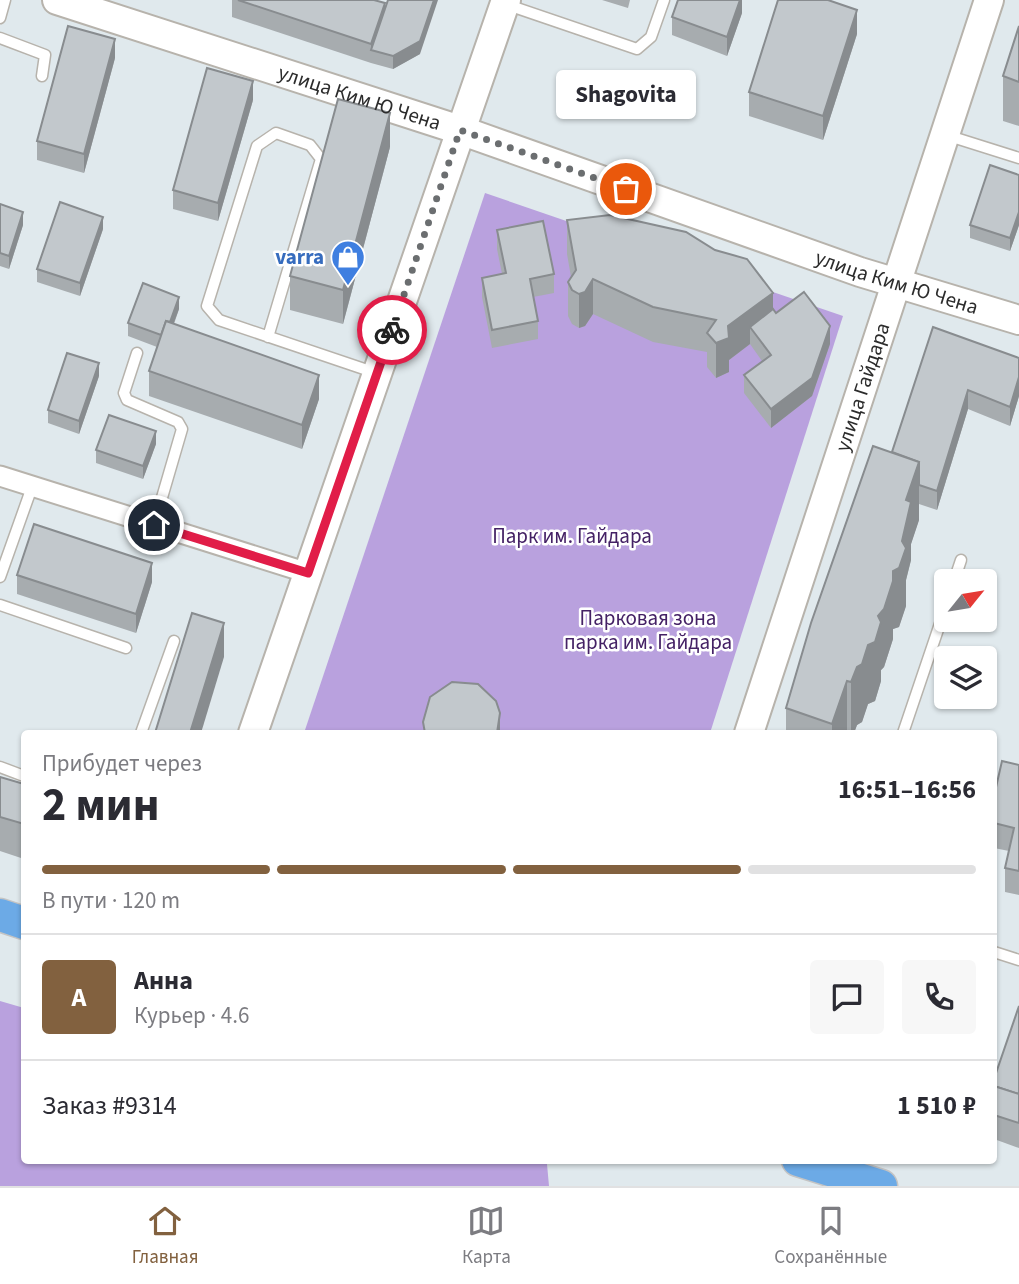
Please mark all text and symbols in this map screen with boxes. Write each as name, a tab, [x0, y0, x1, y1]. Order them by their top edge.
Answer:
street label: улица Ким Ю Чена	[274, 57, 445, 138]
callout: Shagovita	[556, 70, 696, 119]
text: Shagovita	[575, 78, 677, 111]
pin	[596, 159, 656, 219]
icon: bag	[607, 170, 645, 208]
shop icon: varra	[329, 238, 367, 287]
place label: varra	[275, 242, 324, 272]
street label: улица Ким Ю Чена	[811, 242, 982, 322]
courier	[357, 295, 427, 365]
icon: bike	[373, 311, 411, 349]
street label: улица Гайдара	[827, 319, 897, 455]
pin	[124, 495, 184, 555]
icon: home	[135, 506, 173, 544]
park label: Парк им. Гайдара	[492, 521, 652, 551]
north arrow	[934, 569, 998, 632]
map controls	[934, 569, 997, 709]
park label: Парковая зона парка им. Гайдара	[564, 603, 732, 657]
button: layers	[934, 646, 997, 709]
text: Прибудет через	[42, 747, 202, 780]
text: 16:51–16:56	[838, 771, 976, 808]
text: 2 мин	[42, 773, 159, 838]
text: В пути · 120 m	[42, 884, 180, 917]
button: chat	[810, 960, 884, 1034]
button: phone	[902, 960, 976, 1034]
text: Анна	[134, 962, 193, 999]
text: А	[72, 979, 86, 1016]
text: Курьер · 4.6	[134, 999, 249, 1032]
text: Заказ #9314	[42, 1087, 177, 1124]
text: 1 510 ₽	[897, 1087, 976, 1124]
tab: Главная	[132, 1202, 198, 1271]
tab: Карта	[462, 1202, 511, 1271]
tab: Сохранённые	[774, 1202, 887, 1271]

